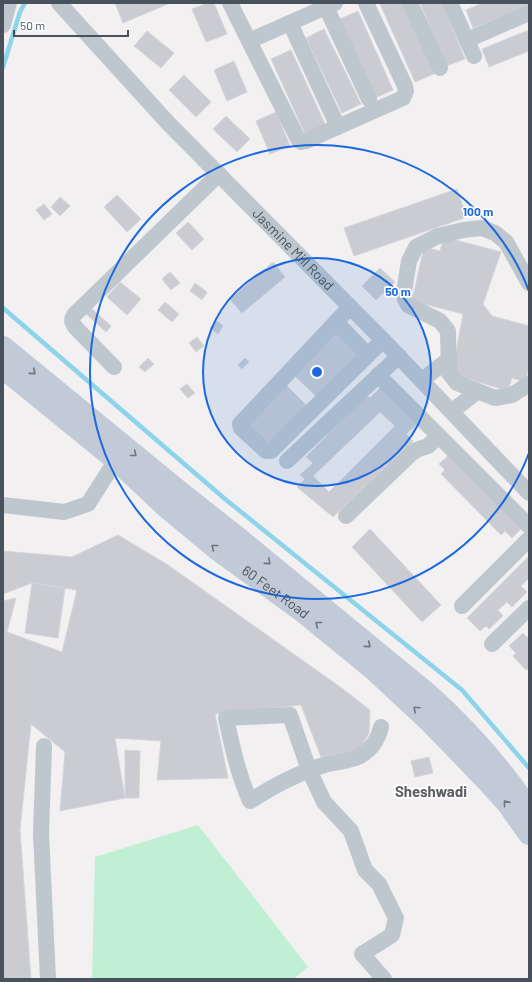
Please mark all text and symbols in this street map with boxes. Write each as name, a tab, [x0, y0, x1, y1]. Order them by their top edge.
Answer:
scale bar	[14, 12, 128, 38]
text: 50 m	[20, 18, 45, 32]
street label: Jasmine Mill Road	[249, 204, 338, 294]
text: 100 m	[463, 204, 493, 218]
text: 50 m	[385, 284, 411, 298]
centre of rings	[310, 365, 324, 379]
one-way arrow	[28, 368, 36, 375]
one-way arrow	[129, 450, 136, 457]
one-way arrow	[211, 544, 218, 551]
one-way arrow	[263, 558, 270, 565]
street label: 60 Feet Road	[239, 561, 313, 622]
one-way arrow	[315, 622, 323, 629]
one-way arrow	[364, 640, 371, 647]
one-way arrow	[413, 706, 421, 714]
district label: Sheshwadi	[395, 782, 467, 800]
one-way arrow	[504, 800, 511, 807]

